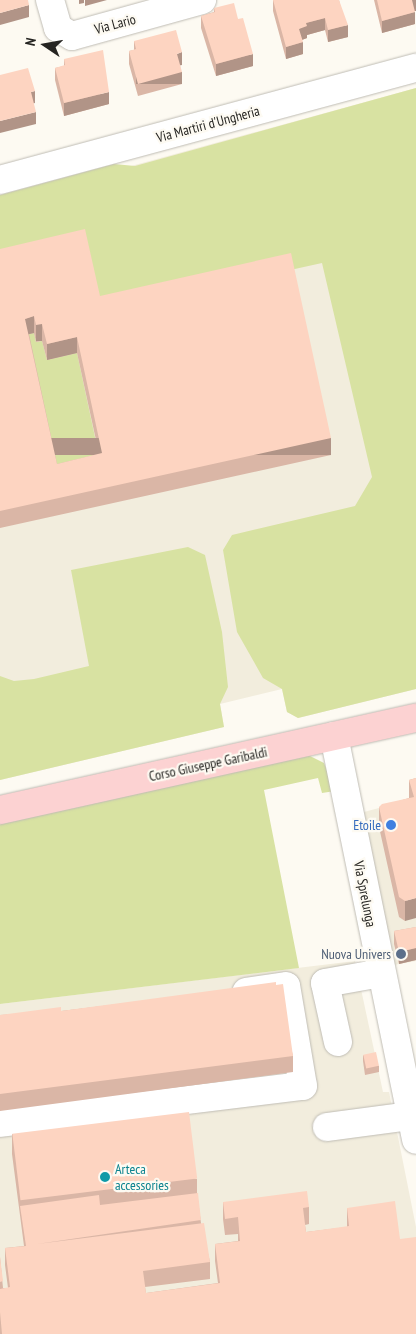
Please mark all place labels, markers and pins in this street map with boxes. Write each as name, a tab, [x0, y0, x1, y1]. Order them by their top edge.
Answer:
place label: Etoile	[353, 817, 381, 833]
marker: Etoile	[385, 819, 397, 831]
place label: Nuova Univers	[321, 946, 391, 962]
marker: Nuova Univers	[395, 948, 407, 960]
place label: Arteca accessories	[115, 1161, 169, 1194]
marker: Arteca accessories	[99, 1171, 111, 1183]

